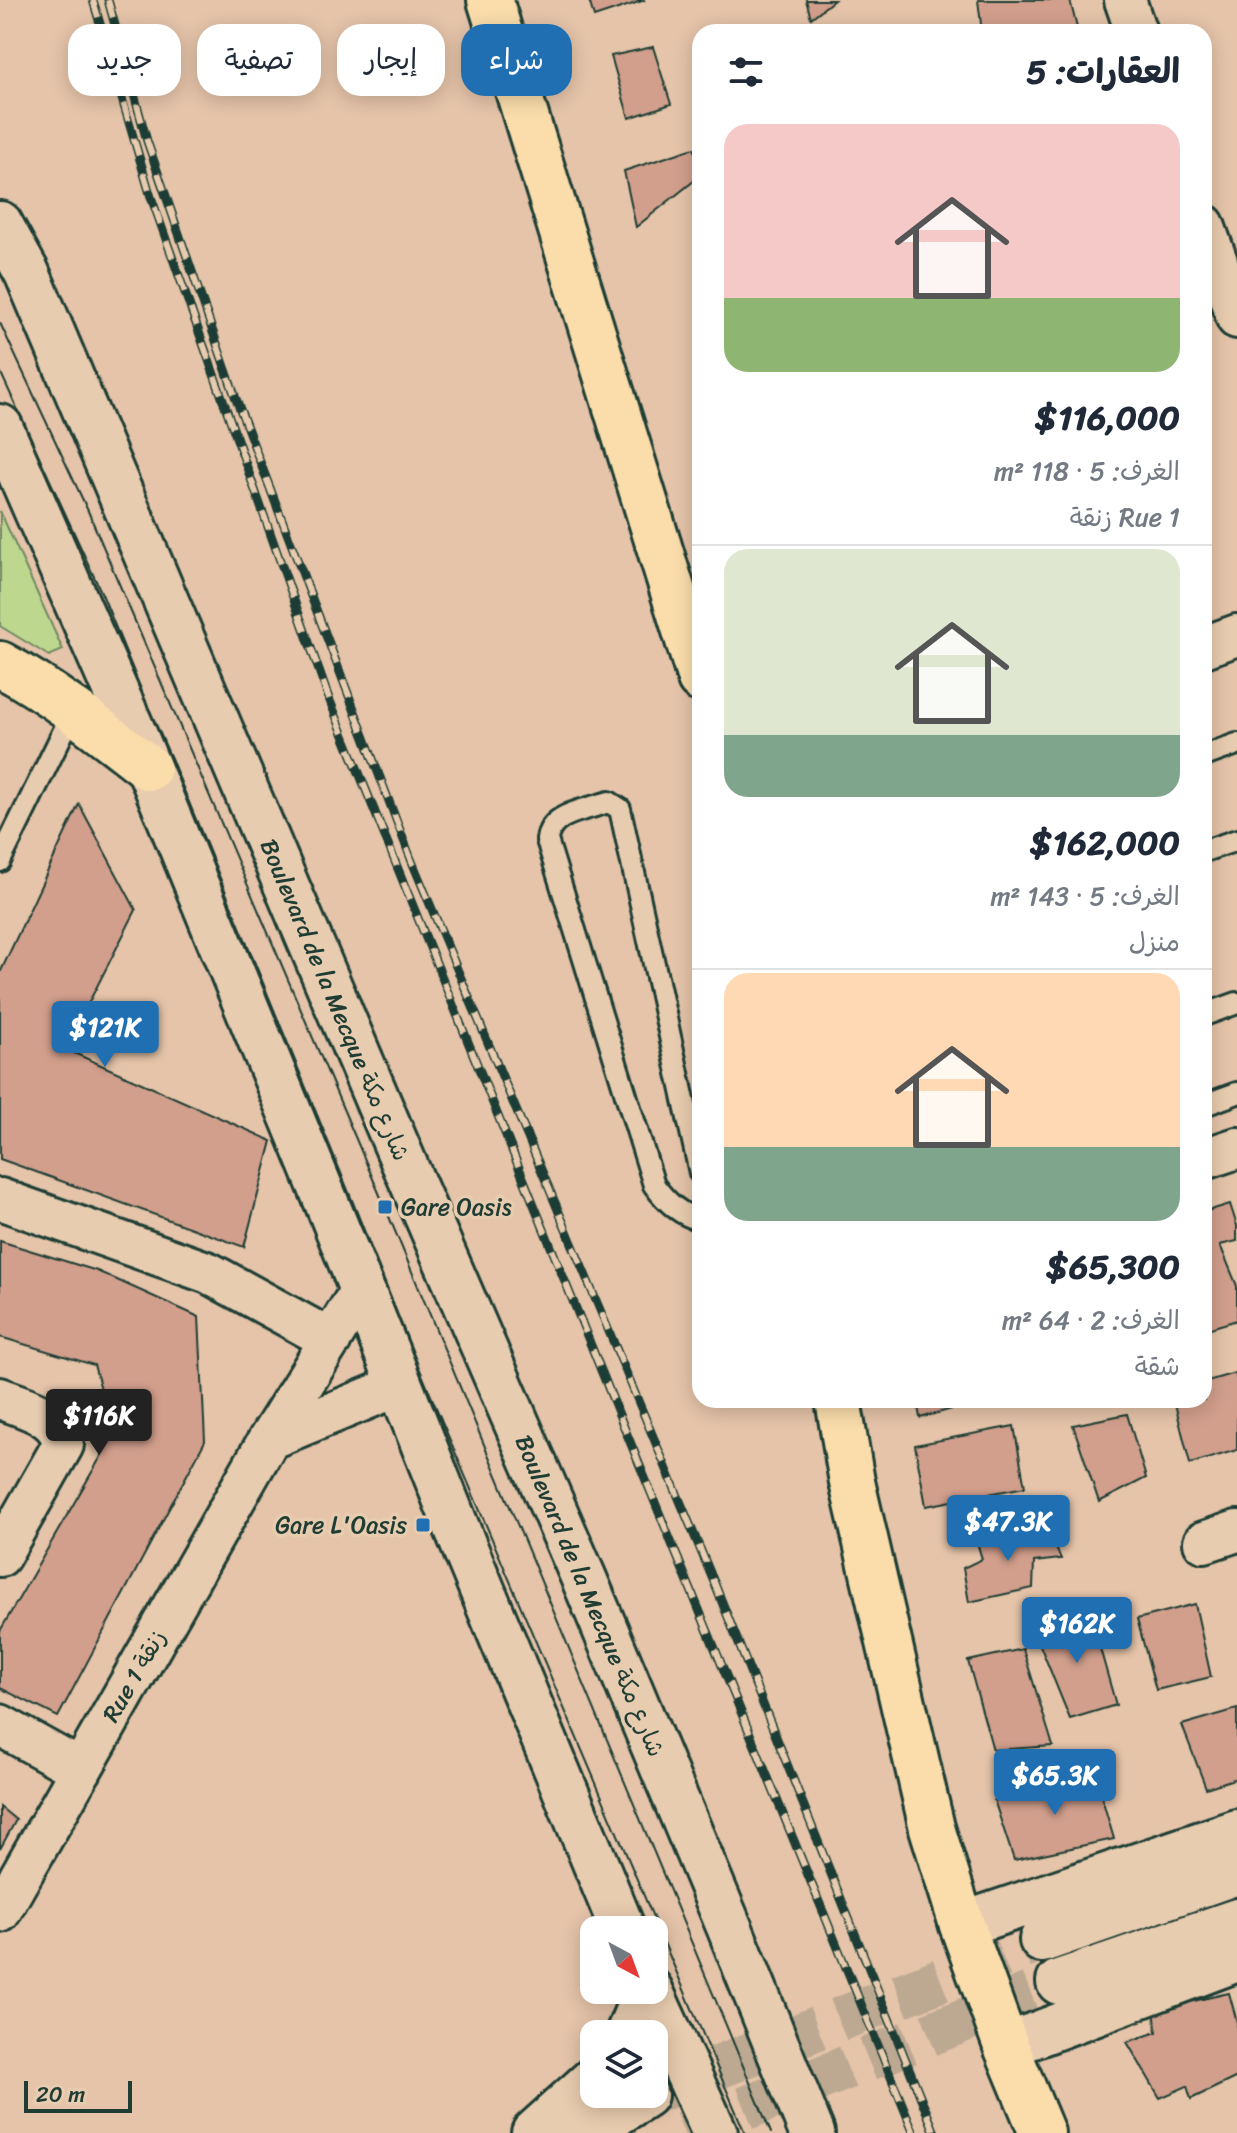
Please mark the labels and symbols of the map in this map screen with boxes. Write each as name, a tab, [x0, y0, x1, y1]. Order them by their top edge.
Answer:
street label: Boulevard de la Mecque شارع مكة	[248, 832, 422, 1168]
pin: $121K	[49, 1001, 161, 1069]
place label: Gare Oasis	[401, 1186, 512, 1228]
marker: Gare Oasis	[376, 1198, 394, 1216]
pin: $116K	[43, 1389, 155, 1457]
street label: Boulevard de la Mecque شارع مكة	[503, 1428, 677, 1764]
pin: $47.3K	[943, 1495, 1073, 1563]
place label: Gare L'Oasis	[275, 1504, 407, 1546]
marker: Gare L'Oasis	[414, 1516, 432, 1534]
pin: $162K	[1021, 1597, 1133, 1665]
street label: Rue 1 زنقة	[90, 1621, 178, 1731]
pin: $65.3K	[990, 1749, 1120, 1817]
north arrow	[580, 1916, 668, 2004]
scale bar	[24, 2077, 132, 2113]

